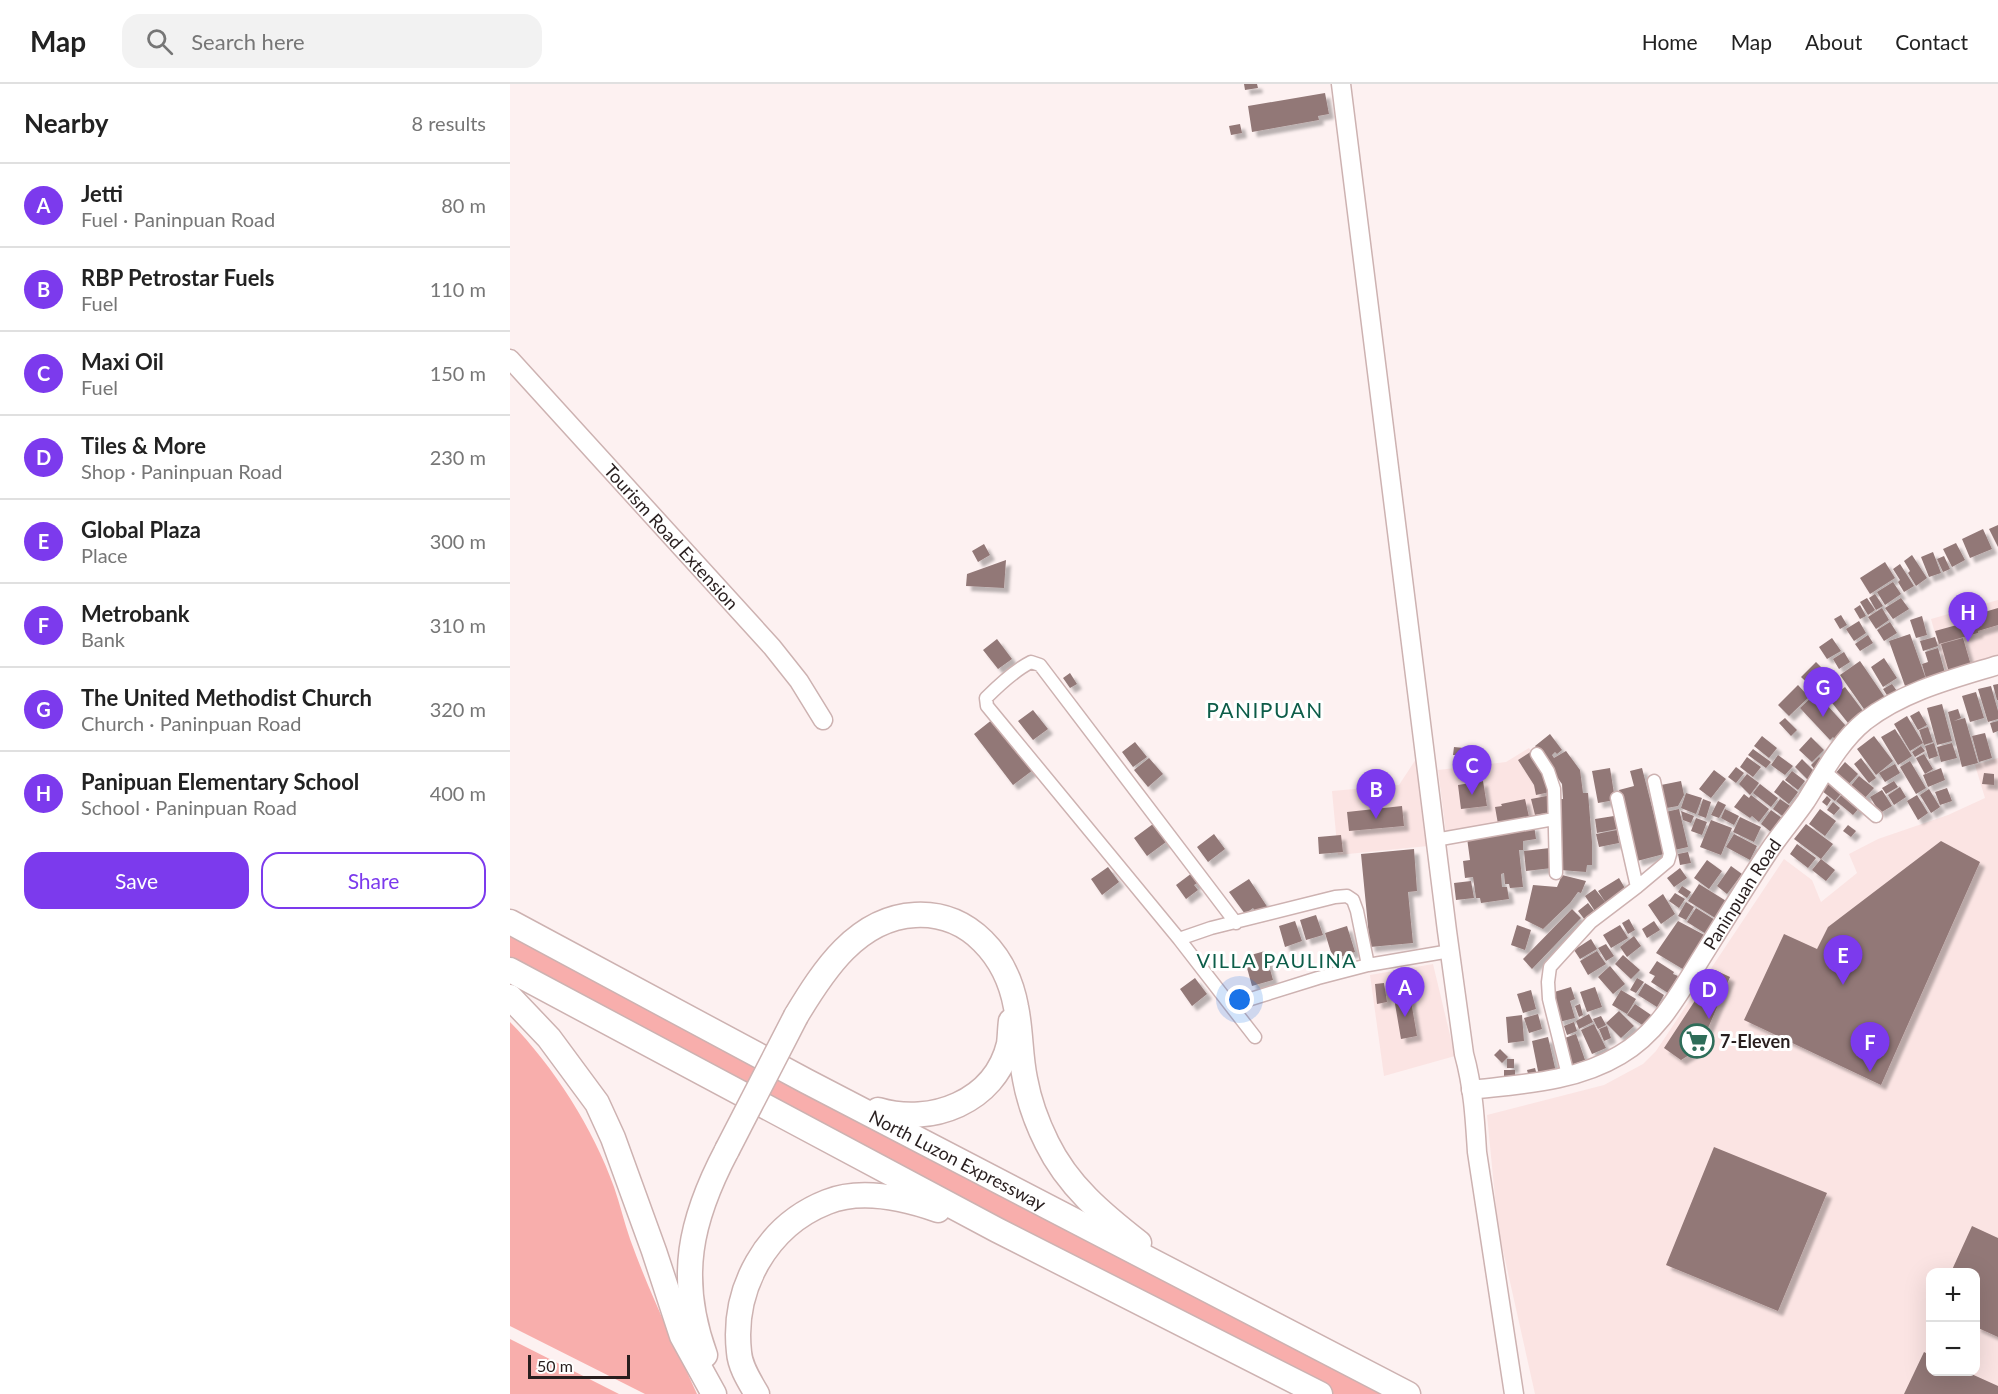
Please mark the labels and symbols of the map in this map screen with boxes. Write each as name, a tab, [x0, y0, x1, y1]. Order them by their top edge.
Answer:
street label: Tourism Road Extension	[600, 459, 743, 614]
pin: H	[1948, 592, 1988, 642]
pin: G	[1804, 668, 1842, 717]
district label: PANIPUAN	[1206, 697, 1324, 722]
pin: C	[1452, 746, 1492, 795]
pin: B	[1356, 770, 1396, 819]
street label: Paninpuan Road	[1698, 834, 1785, 954]
pin: E	[1824, 936, 1862, 985]
district label: VILLA PAULINA	[1197, 948, 1357, 972]
pin: A	[1386, 968, 1424, 1017]
pin: D	[1690, 970, 1728, 1019]
your location	[1225, 985, 1254, 1014]
pin: F	[1850, 1022, 1890, 1072]
supermarket icon: 7-Eleven	[1679, 1023, 1715, 1059]
place label: 7-Eleven	[1720, 1030, 1790, 1052]
street label: North Luzon Expressway	[866, 1105, 1050, 1215]
scale bar	[528, 1352, 630, 1380]

